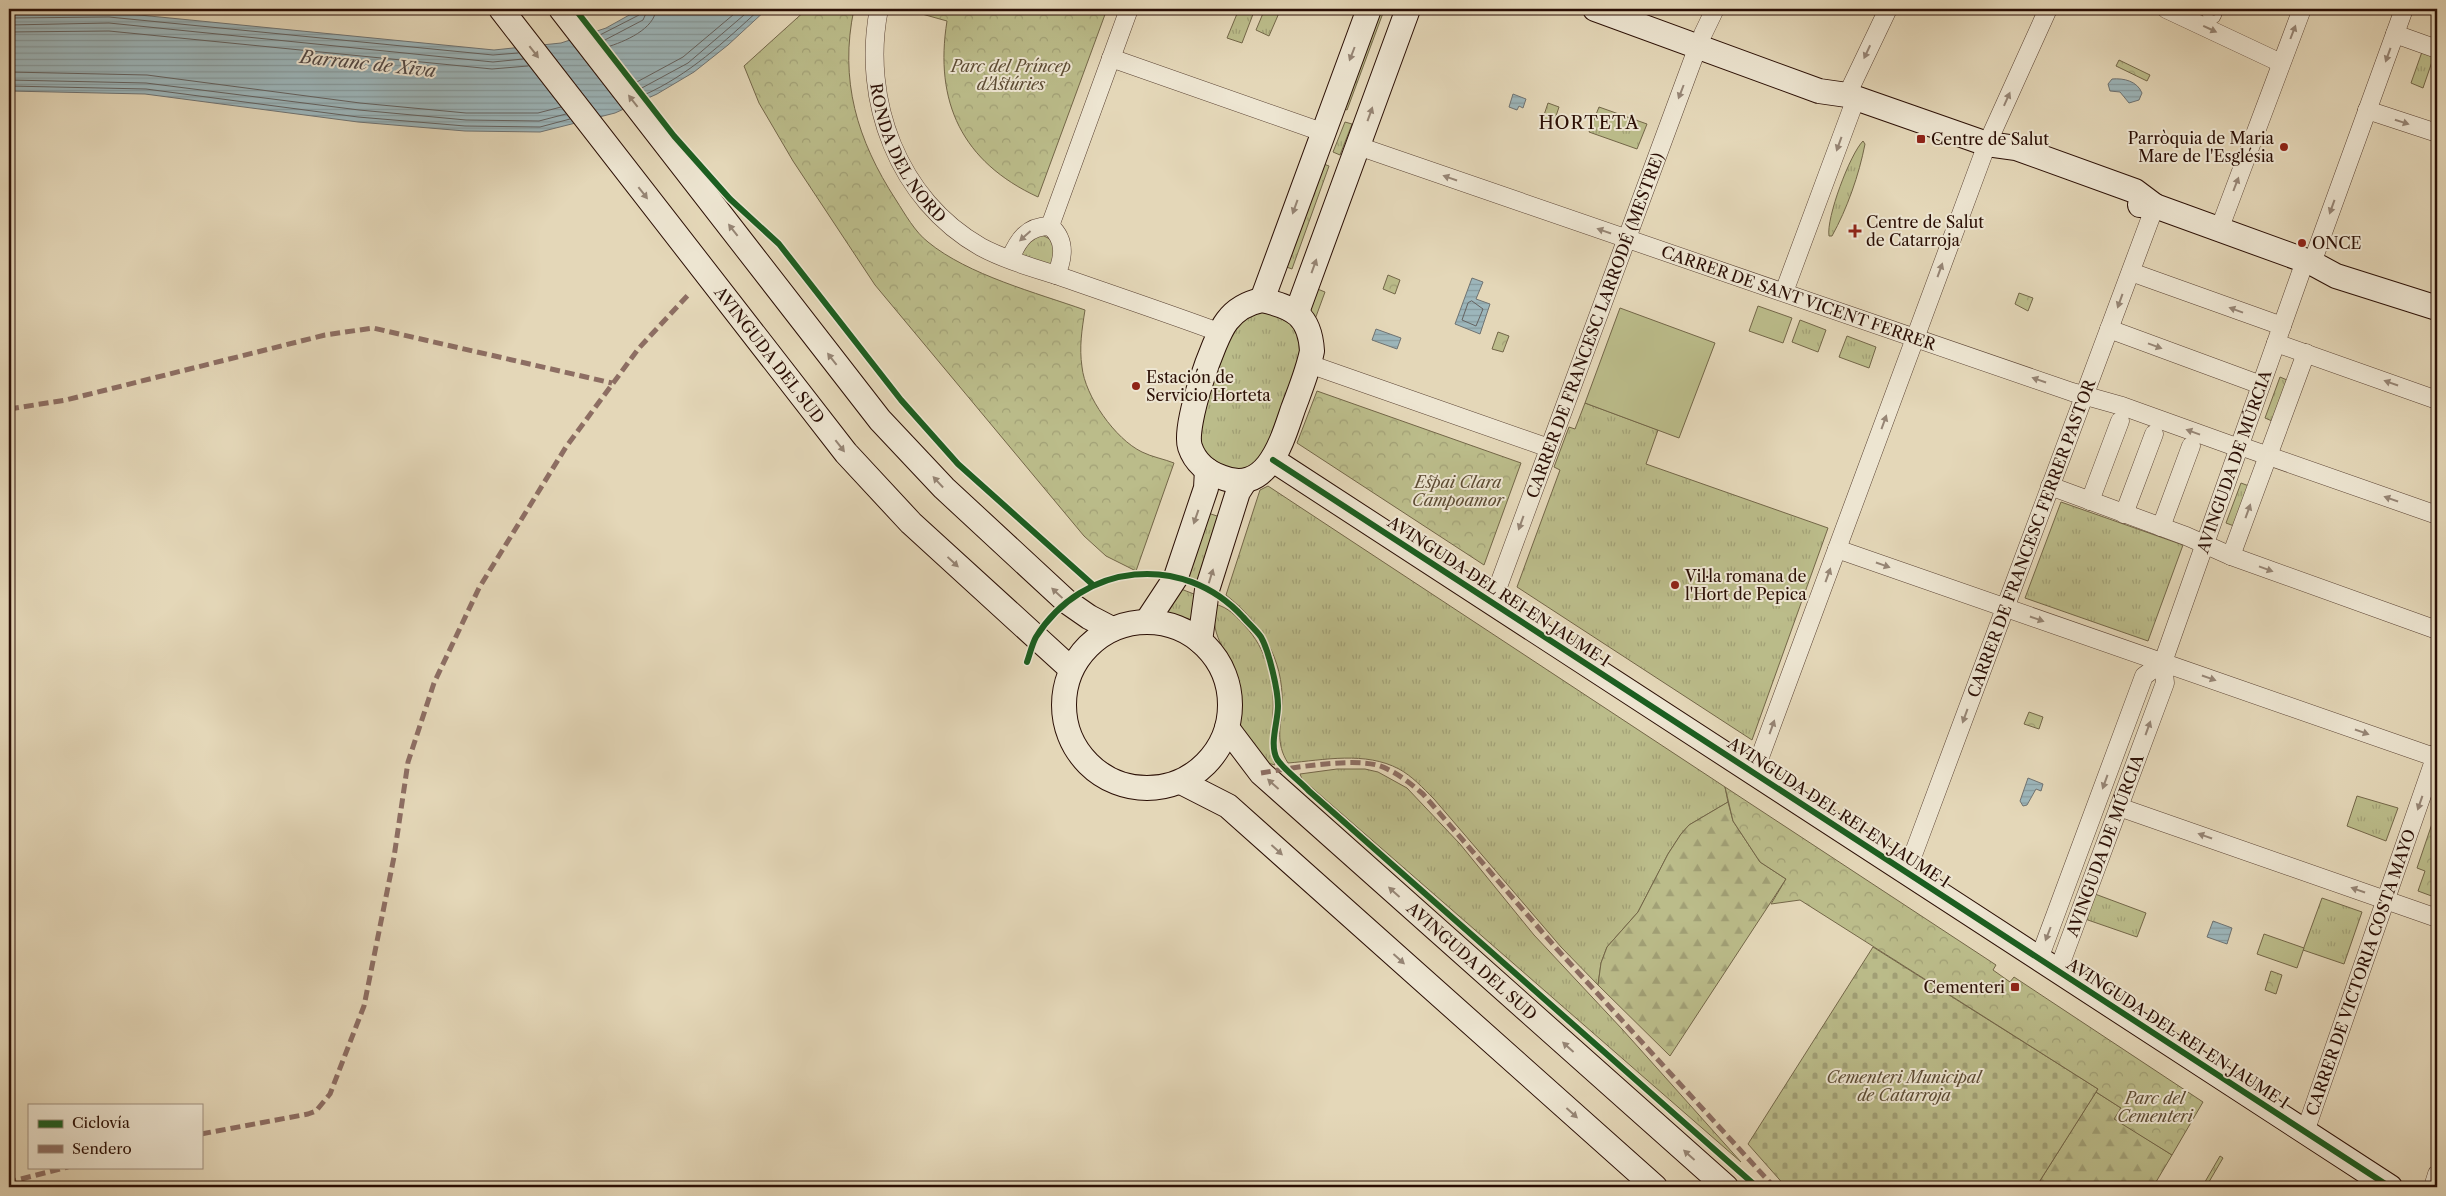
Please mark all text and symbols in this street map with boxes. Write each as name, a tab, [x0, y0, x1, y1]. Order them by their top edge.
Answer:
one-way arrow	[2289, 24, 2297, 39]
one-way arrow	[2203, 26, 2217, 34]
one-way arrow	[529, 45, 539, 59]
one-way arrow	[1863, 45, 1871, 59]
water label: Barranc de Xiva	[297, 46, 437, 82]
one-way arrow	[1348, 47, 1356, 62]
one-way arrow	[2384, 47, 2391, 62]
park label: Parc del Príncep d'Astúries	[949, 56, 1071, 94]
street label: RONDA DEL NORD	[866, 82, 950, 227]
one-way arrow	[1677, 85, 1685, 100]
one-way arrow	[2004, 92, 2012, 106]
one-way arrow	[627, 95, 638, 108]
one-way arrow	[1366, 106, 1374, 121]
district label: HORTETA	[1538, 112, 1640, 134]
one-way arrow	[2395, 118, 2410, 126]
place label: Parròquia de Maria Mare de l'Església	[2128, 128, 2275, 166]
place label: Centre de Salut	[1931, 129, 2049, 149]
marker: Centre de Salut	[1915, 133, 1927, 145]
one-way arrow	[1835, 136, 1842, 151]
marker: Parròquia de Maria Mare de l'Església	[2278, 141, 2290, 153]
street label: CARRER DE FRANCESC LARRODÉ (MESTRE)	[1522, 150, 1668, 501]
one-way arrow	[1443, 173, 1458, 181]
one-way arrow	[2232, 176, 2240, 191]
one-way arrow	[638, 186, 649, 199]
one-way arrow	[1291, 199, 1298, 214]
one-way arrow	[2328, 200, 2335, 215]
place label: Centre de Salut de Catarroja	[1866, 212, 1984, 250]
one-way arrow	[728, 224, 738, 237]
marker: Centre de Salut de Catarroja	[1848, 224, 1862, 238]
one-way arrow	[1596, 226, 1611, 234]
one-way arrow	[1018, 230, 1031, 241]
place label: ONCE	[2312, 233, 2362, 253]
marker: ONCE	[2296, 237, 2308, 249]
street label: CARRER DE SANT VICENT FERRER	[1659, 241, 1940, 355]
one-way arrow	[1311, 259, 1318, 274]
one-way arrow	[1936, 262, 1944, 277]
street label: AVINGUDA DEL SUD	[710, 282, 829, 427]
one-way arrow	[2116, 294, 2124, 309]
one-way arrow	[2229, 305, 2244, 313]
one-way arrow	[2148, 342, 2163, 350]
one-way arrow	[827, 353, 838, 366]
street label: AVINGUDA DE MÚRCIA	[2192, 366, 2276, 557]
place label: Estación de Servicio Horteta	[1146, 367, 1271, 405]
street label: CARRER DE FRANCESC FERRER PASTOR	[1963, 375, 2100, 700]
one-way arrow	[2031, 376, 2046, 384]
one-way arrow	[2383, 379, 2398, 387]
marker: Estación de Servicio Horteta	[1130, 380, 1142, 392]
one-way arrow	[1881, 415, 1888, 430]
one-way arrow	[2185, 428, 2200, 436]
one-way arrow	[835, 439, 846, 452]
park label: Espai Clara Campoamor	[1412, 472, 1506, 510]
one-way arrow	[932, 477, 944, 489]
one-way arrow	[2383, 495, 2398, 503]
one-way arrow	[2245, 503, 2252, 518]
one-way arrow	[1192, 510, 1199, 525]
street label: AVINGUDA DEL REI EN JAUME I	[1383, 511, 1614, 670]
one-way arrow	[1517, 516, 1524, 531]
one-way arrow	[947, 556, 959, 568]
one-way arrow	[1876, 562, 1891, 569]
place label: Vil·la romana de l'Hort de Pepica	[1684, 566, 1807, 604]
one-way arrow	[2259, 566, 2274, 573]
one-way arrow	[1824, 567, 1832, 582]
one-way arrow	[1208, 568, 1216, 583]
marker: Vil·la romana de l'Hort de Pepica	[1669, 579, 1681, 591]
one-way arrow	[1052, 587, 1064, 599]
one-way arrow	[2030, 615, 2045, 623]
one-way arrow	[2201, 675, 2216, 683]
one-way arrow	[1961, 708, 1968, 723]
one-way arrow	[1769, 720, 1776, 735]
one-way arrow	[2145, 721, 2152, 736]
one-way arrow	[2355, 728, 2370, 736]
street label: AVINGUDA DEL REI EN JAUME I	[1723, 732, 1954, 891]
street label: AVINGUDA DE MÚRCIA	[2061, 750, 2148, 940]
one-way arrow	[2101, 774, 2108, 789]
one-way arrow	[1267, 778, 1279, 790]
one-way arrow	[2415, 796, 2423, 811]
street label: CARRER DE VICTORIA COSTA MAYO	[2301, 826, 2419, 1118]
one-way arrow	[2197, 832, 2212, 840]
one-way arrow	[1271, 845, 1284, 856]
one-way arrow	[1389, 886, 1401, 898]
one-way arrow	[2350, 886, 2365, 894]
street label: AVINGUDA DEL SUD	[1402, 897, 1541, 1024]
one-way arrow	[2044, 927, 2052, 941]
one-way arrow	[1392, 953, 1405, 964]
street label: AVINGUDA DEL REI EN JAUME I	[2062, 953, 2293, 1112]
place label: Cementeri	[1924, 977, 2005, 997]
marker: Cementeri	[2009, 981, 2021, 993]
one-way arrow	[1562, 1041, 1574, 1053]
park label: Cementeri Municipal de Catarroja	[1827, 1067, 1983, 1105]
park label: Parc del Cementeri	[2117, 1088, 2194, 1126]
legend	[28, 1104, 202, 1168]
one-way arrow	[1566, 1107, 1578, 1119]
text: Ciclovía	[72, 1113, 130, 1132]
text: Sendero	[72, 1139, 132, 1158]
one-way arrow	[1684, 1149, 1696, 1161]

